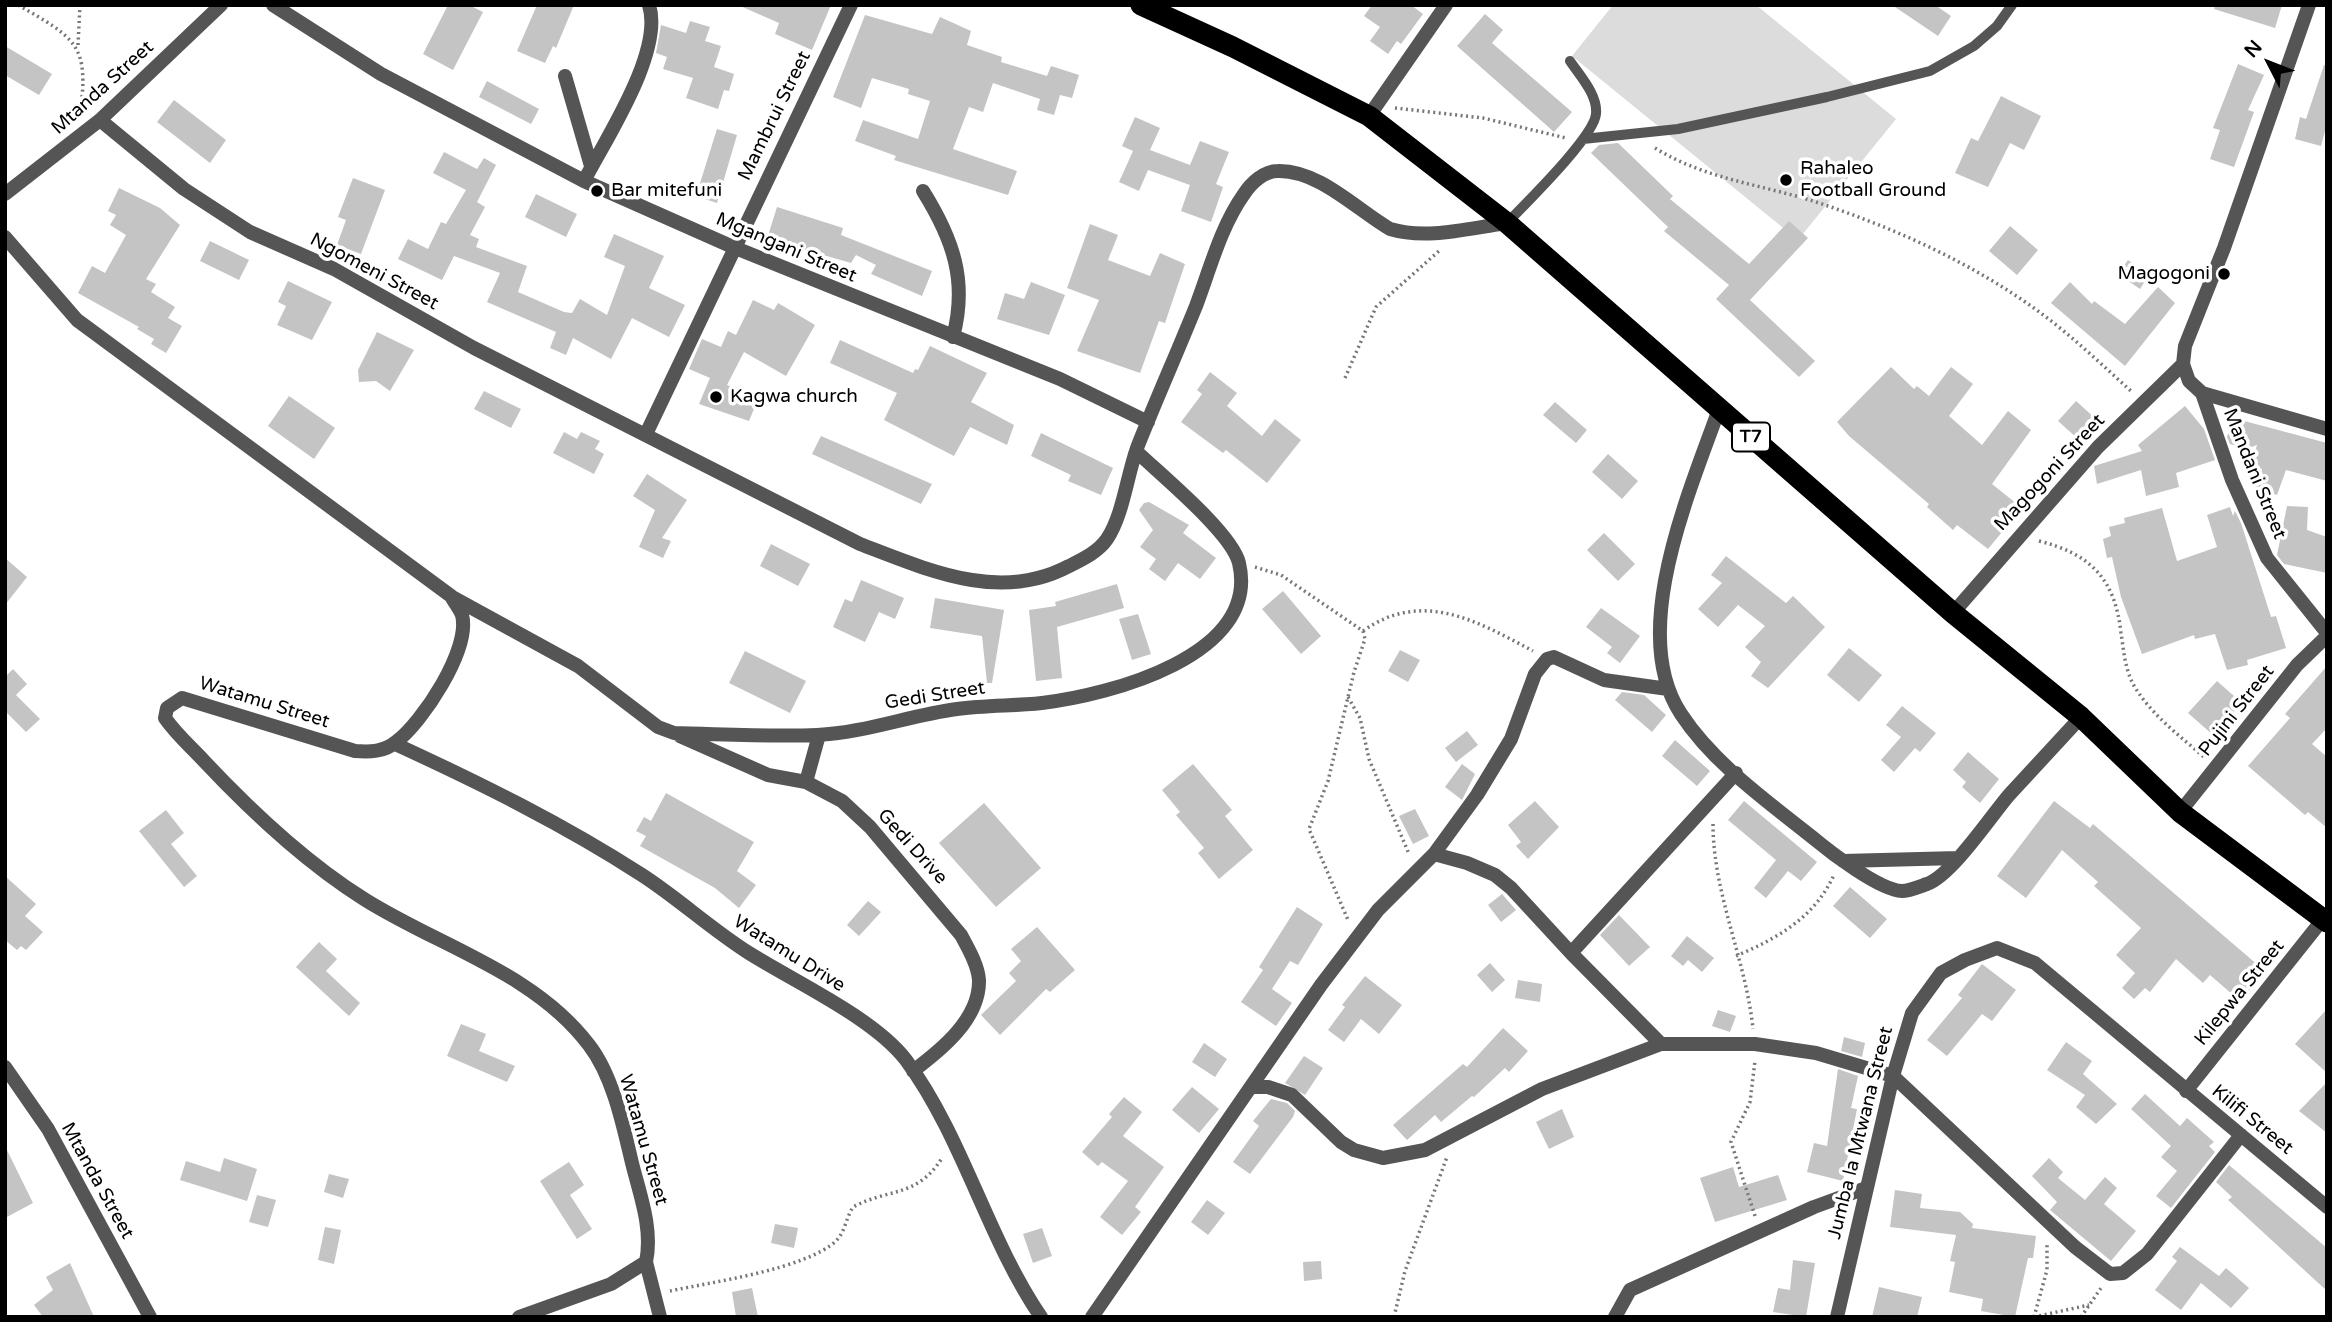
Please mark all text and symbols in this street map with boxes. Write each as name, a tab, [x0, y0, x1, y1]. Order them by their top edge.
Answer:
north arrow	[2234, 28, 2304, 98]
street label: Mtanda Street	[47, 36, 159, 140]
text: N	[2240, 36, 2267, 62]
street label: Mambrui Street	[734, 48, 816, 184]
place label: Rahaleo Football Ground	[1800, 158, 1946, 202]
marker: Rahaleo Football Ground	[1778, 172, 1794, 188]
place label: Bar mitefuni	[611, 180, 722, 202]
marker: Bar mitefuni	[589, 183, 605, 199]
street label: Mgangani Street	[712, 208, 860, 288]
street label: Ngomeni Street	[306, 229, 442, 315]
place label: Magogoni	[2118, 263, 2210, 285]
marker: Magogoni	[2216, 266, 2232, 282]
place label: Kagwa church	[730, 386, 858, 408]
marker: Kagwa church	[708, 389, 724, 405]
street label: Mandani Street	[2217, 405, 2291, 543]
street label: Magogoni Street	[1990, 410, 2110, 536]
road number: T7	[1732, 422, 1770, 452]
street label: Pujini Street	[2194, 661, 2280, 761]
street label: Watamu Street	[196, 672, 332, 734]
street label: Gedi Street	[883, 677, 987, 715]
street label: Gedi Drive	[872, 805, 952, 889]
street label: Watamu Drive	[729, 911, 849, 997]
street label: Kilepwa Street	[2190, 935, 2290, 1051]
street label: Jumba la Mtwana Street	[1824, 1024, 1898, 1242]
street label: Watamu Street	[613, 1072, 673, 1208]
street label: Kilifi Street	[2207, 1080, 2297, 1160]
street label: Mtanda Street	[56, 1119, 138, 1243]

